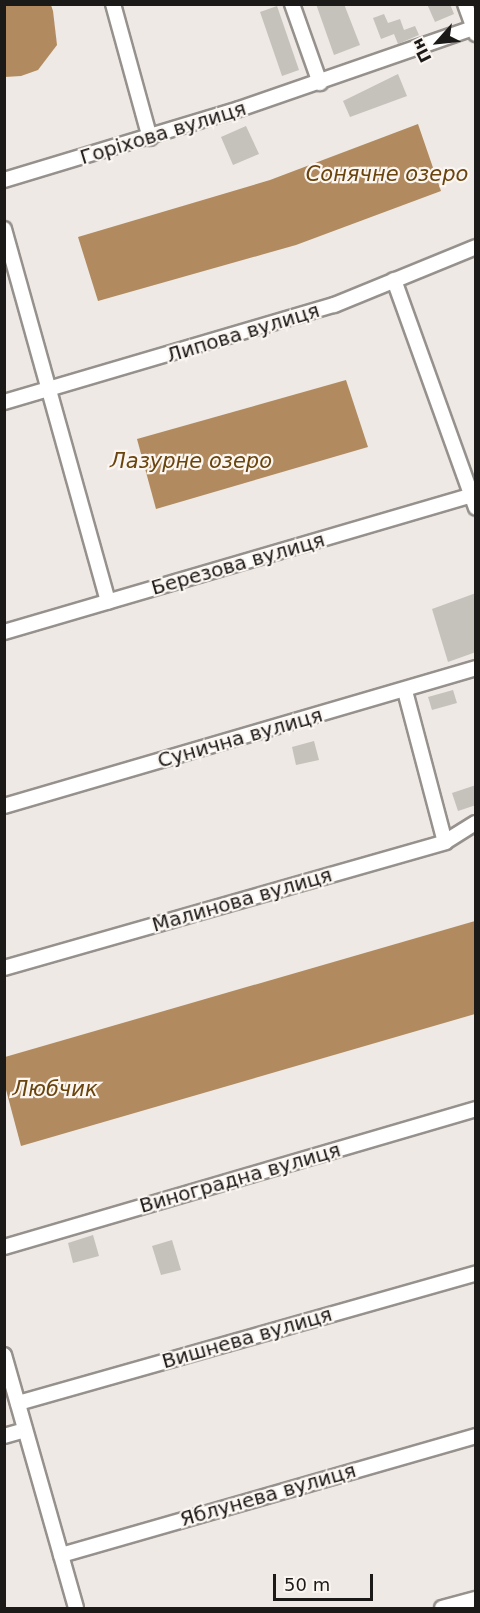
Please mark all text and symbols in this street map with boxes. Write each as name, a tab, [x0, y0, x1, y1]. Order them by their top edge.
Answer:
north arrow	[408, 12, 468, 72]
text: Пн	[408, 35, 436, 66]
street label: Горіхова вулиця	[77, 96, 249, 170]
water label: Сонячне озеро	[306, 161, 468, 187]
street label: Липова вулиця	[164, 298, 322, 368]
water label: Лазурне озеро	[110, 448, 272, 474]
street label: Березова вулиця	[148, 528, 328, 600]
street label: Сунична вулиця	[155, 703, 325, 773]
street label: Малинова вулиця	[149, 863, 335, 937]
water label: Любчик	[12, 1076, 98, 1102]
street label: Виноградна вулиця	[137, 1138, 343, 1218]
street label: Вишнева вулиця	[159, 1302, 335, 1374]
street label: Яблунева вулиця	[177, 1458, 359, 1532]
scale bar	[276, 1562, 376, 1600]
text: 50 m	[284, 1574, 330, 1595]

